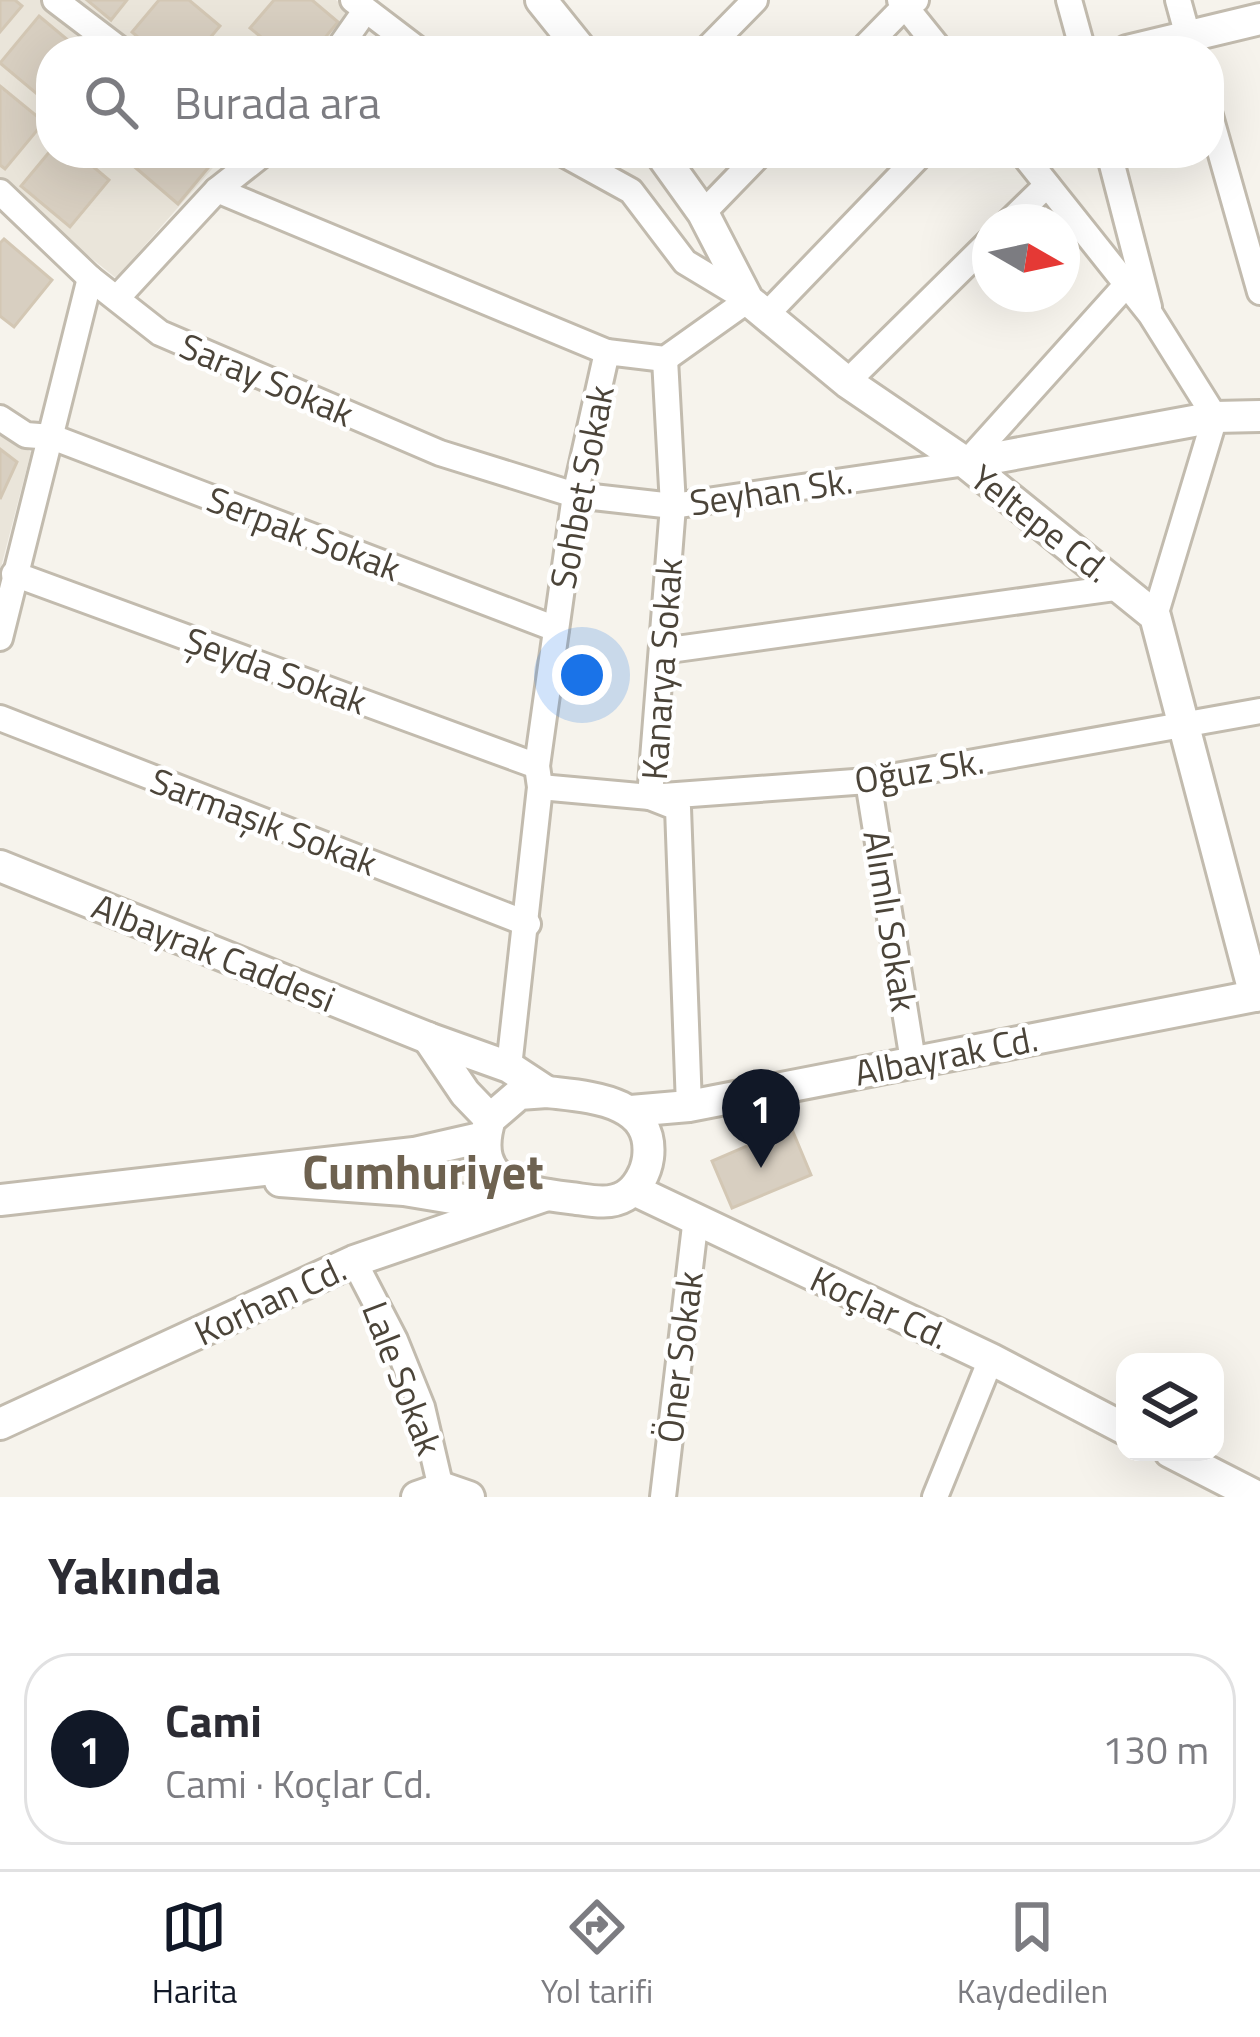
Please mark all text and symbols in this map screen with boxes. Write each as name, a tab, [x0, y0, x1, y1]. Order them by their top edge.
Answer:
search box	[36, 36, 1224, 168]
text: Burada ara	[174, 68, 381, 136]
icon: search	[78, 69, 144, 135]
north arrow	[972, 204, 1080, 312]
street label: Saray Sokak	[172, 318, 362, 440]
street label: Sohbet Sokak	[534, 380, 628, 594]
street label: Yeltepe Cd.	[959, 450, 1123, 596]
street label: Seyhan Sk.	[686, 452, 856, 530]
street label: Serpak Sokak	[199, 471, 409, 595]
street label: Kanarya Sokak	[626, 556, 696, 782]
street label: Şeyda Sokak	[177, 612, 375, 728]
your location	[552, 645, 612, 705]
street label: Oğuz Sk.	[850, 733, 988, 807]
street label: Sarmaşık Sokak	[143, 753, 385, 889]
street label: Alımlı Sokak	[850, 826, 932, 1016]
street label: Albayrak Caddesi	[84, 878, 344, 1026]
street label: Albayrak Cd.	[850, 1010, 1042, 1100]
pin: 1	[722, 1069, 800, 1168]
district label: Cumhuriyet	[302, 1135, 544, 1208]
street label: Korhan Cd.	[185, 1241, 355, 1359]
street label: Koçlar Cd.	[802, 1251, 958, 1363]
street label: Öner Sokak	[641, 1268, 717, 1446]
street label: Lale Sokak	[349, 1293, 457, 1463]
map controls	[1116, 1353, 1224, 1461]
button: layers	[1116, 1353, 1224, 1461]
text: Yakında	[48, 1536, 221, 1614]
text: Cami	[165, 1686, 262, 1754]
text: 1	[79, 1720, 101, 1779]
text: 130 m	[1102, 1720, 1209, 1779]
text: Cami · Koçlar Cd.	[165, 1754, 432, 1813]
tab: Harita	[152, 1894, 237, 2016]
tab: Yol tarifi	[541, 1894, 653, 2016]
tab: Kaydedilen	[957, 1894, 1108, 2016]

